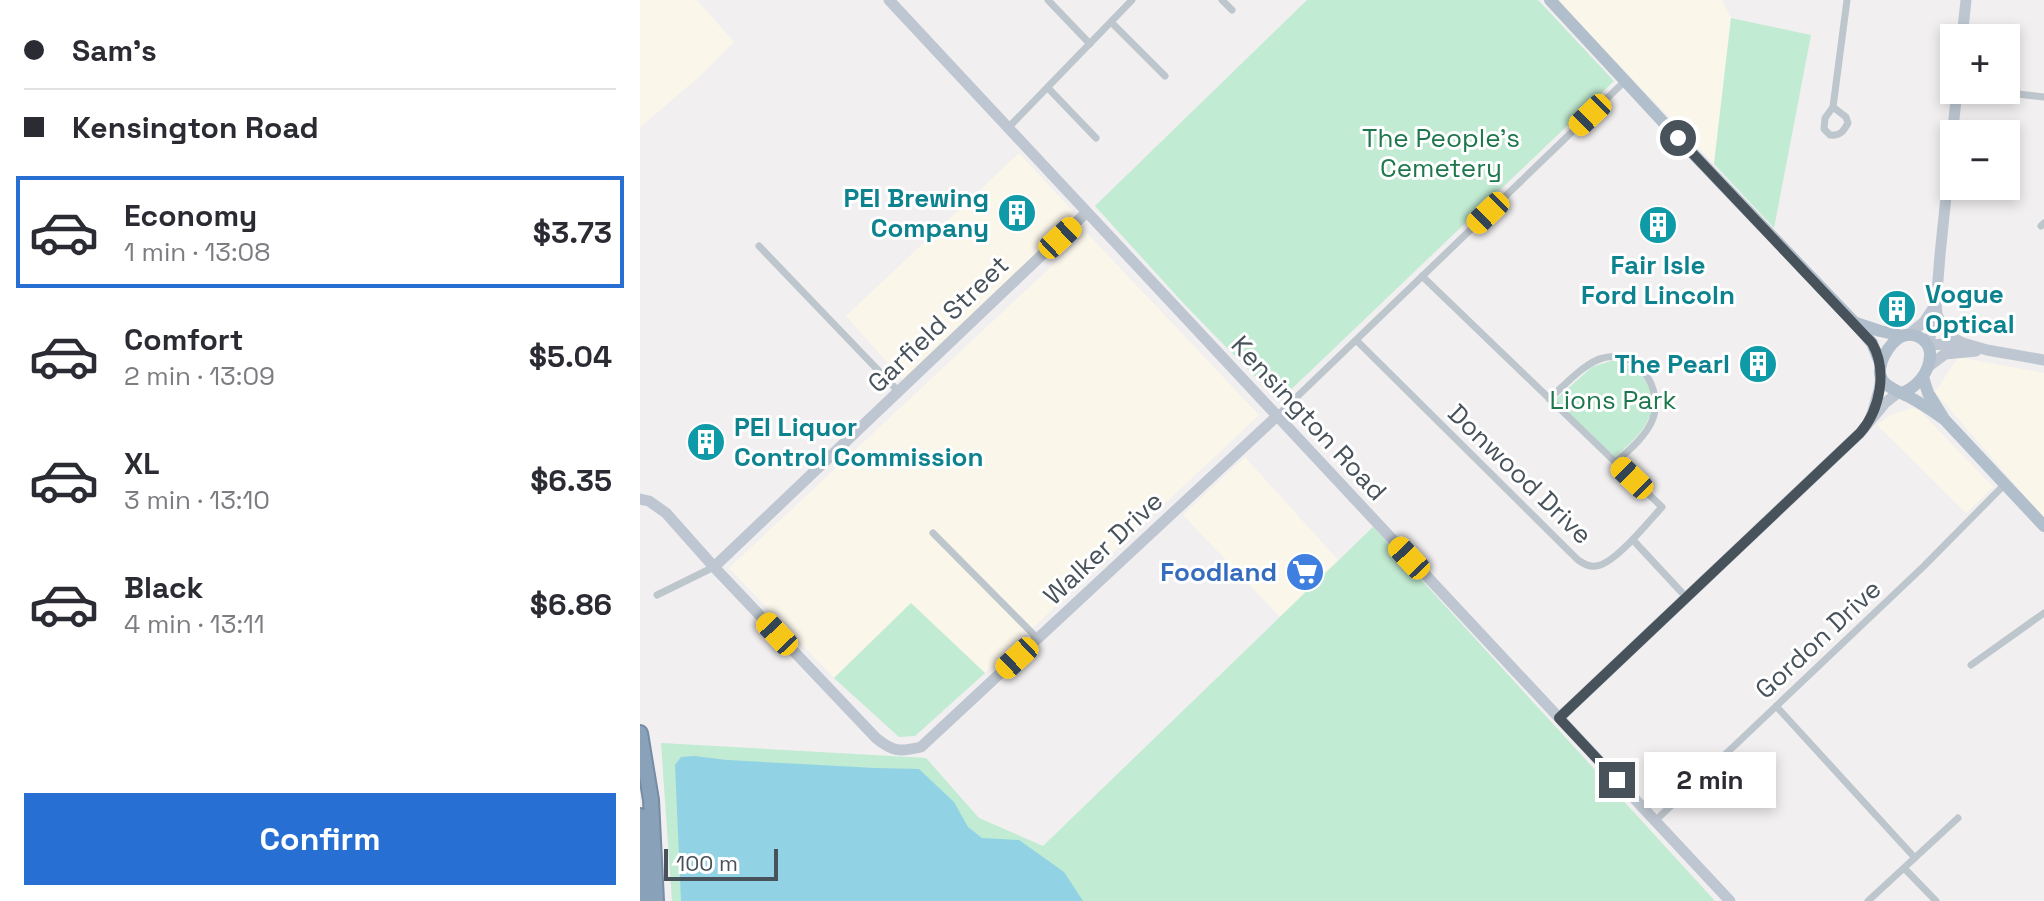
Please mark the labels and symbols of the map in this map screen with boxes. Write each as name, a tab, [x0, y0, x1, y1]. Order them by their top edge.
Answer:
car	[1564, 90, 1616, 140]
route start	[1660, 120, 1696, 156]
park label: The People's Cemetery	[1362, 121, 1520, 185]
place label: PEI Brewing Company	[843, 181, 989, 245]
car	[1462, 188, 1514, 238]
building icon: PEI Brewing Company	[996, 192, 1038, 234]
building icon: Fair Isle Ford Lincoln	[1637, 204, 1679, 246]
car	[1034, 213, 1086, 263]
street label: Garfield Street	[860, 248, 1016, 400]
place label: Fair Isle Ford Lincoln	[1581, 248, 1735, 312]
place label: Vogue Optical	[1925, 277, 2015, 341]
building icon: Vogue Optical	[1876, 288, 1918, 330]
street label: Kensington Road	[1224, 328, 1394, 508]
building icon: The Pearl	[1737, 343, 1779, 385]
place label: The Pearl	[1614, 347, 1730, 381]
park label: Lions Park	[1549, 383, 1677, 417]
street label: Donwood Drive	[1441, 397, 1599, 551]
place label: PEI Liquor Control Commission	[734, 410, 984, 474]
building icon: PEI Liquor Control Commission	[685, 421, 727, 463]
car	[1606, 453, 1658, 503]
street label: Walker Drive	[1036, 484, 1170, 612]
car	[1384, 532, 1434, 584]
supermarket icon: Foodland	[1284, 551, 1326, 593]
place label: Foodland	[1160, 555, 1277, 589]
street label: Gordon Drive	[1748, 572, 1888, 706]
car	[752, 608, 802, 660]
car	[991, 633, 1043, 683]
callout: 2 min	[1645, 752, 1777, 808]
route end	[1599, 762, 1635, 798]
scale bar	[664, 845, 778, 881]

